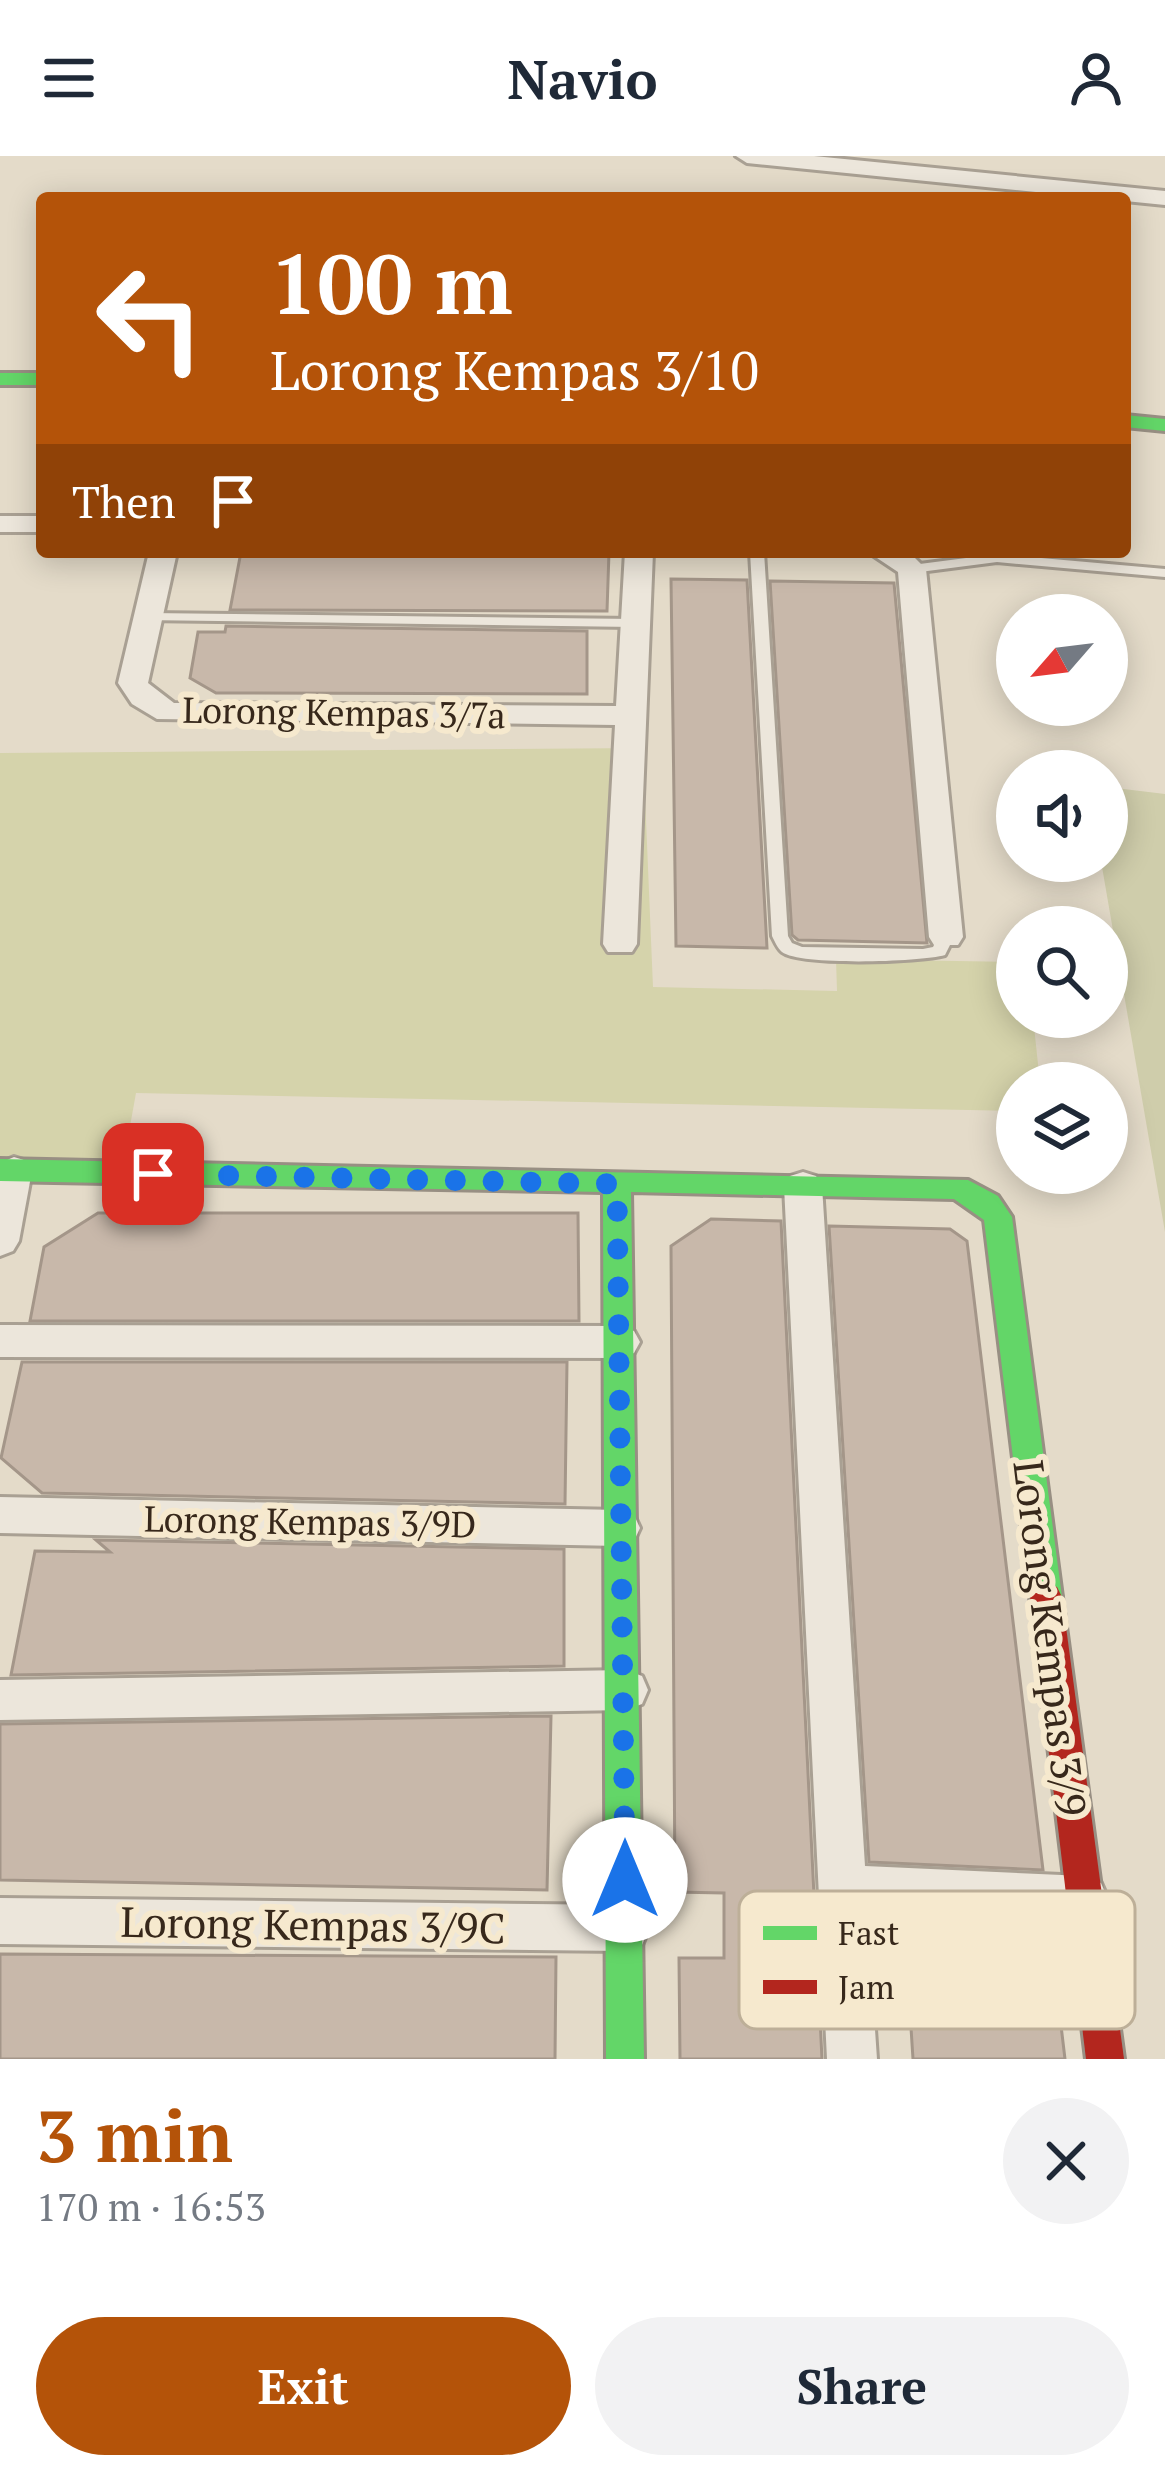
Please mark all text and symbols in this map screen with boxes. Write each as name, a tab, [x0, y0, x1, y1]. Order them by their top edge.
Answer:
text: Navio	[507, 43, 658, 114]
icon: menu	[36, 45, 102, 111]
icon: person	[1063, 45, 1129, 111]
text: 100 m	[270, 227, 513, 338]
icon: left	[72, 240, 228, 396]
text: Lorong Kempas 3/10	[270, 334, 759, 405]
icon: arrive	[200, 468, 266, 534]
text: Then	[72, 471, 176, 531]
north arrow	[996, 594, 1128, 726]
map controls	[996, 594, 1128, 1194]
street label: Lorong Kempas 3/7a	[182, 686, 506, 738]
button: sound	[996, 750, 1128, 882]
button: search	[996, 906, 1128, 1038]
button: layers	[996, 1062, 1128, 1194]
pin	[102, 1123, 204, 1225]
icon: arrive	[120, 1141, 186, 1207]
street label: Lorong Kempas 3/9	[1001, 1457, 1101, 1819]
street label: Lorong Kempas 3/9D	[143, 1495, 477, 1547]
position arrow	[562, 1817, 688, 1943]
legend	[739, 1891, 1135, 2029]
street label: Lorong Kempas 3/9C	[120, 1893, 506, 1955]
text: Fast	[838, 1911, 899, 1954]
text: Jam	[838, 1965, 894, 2008]
text: 3 min	[36, 2087, 233, 2183]
button: close	[1003, 2098, 1129, 2224]
text: 170 m · 16:53	[36, 2180, 266, 2232]
button: Exit	[36, 2317, 571, 2455]
button: Share	[595, 2317, 1129, 2455]

